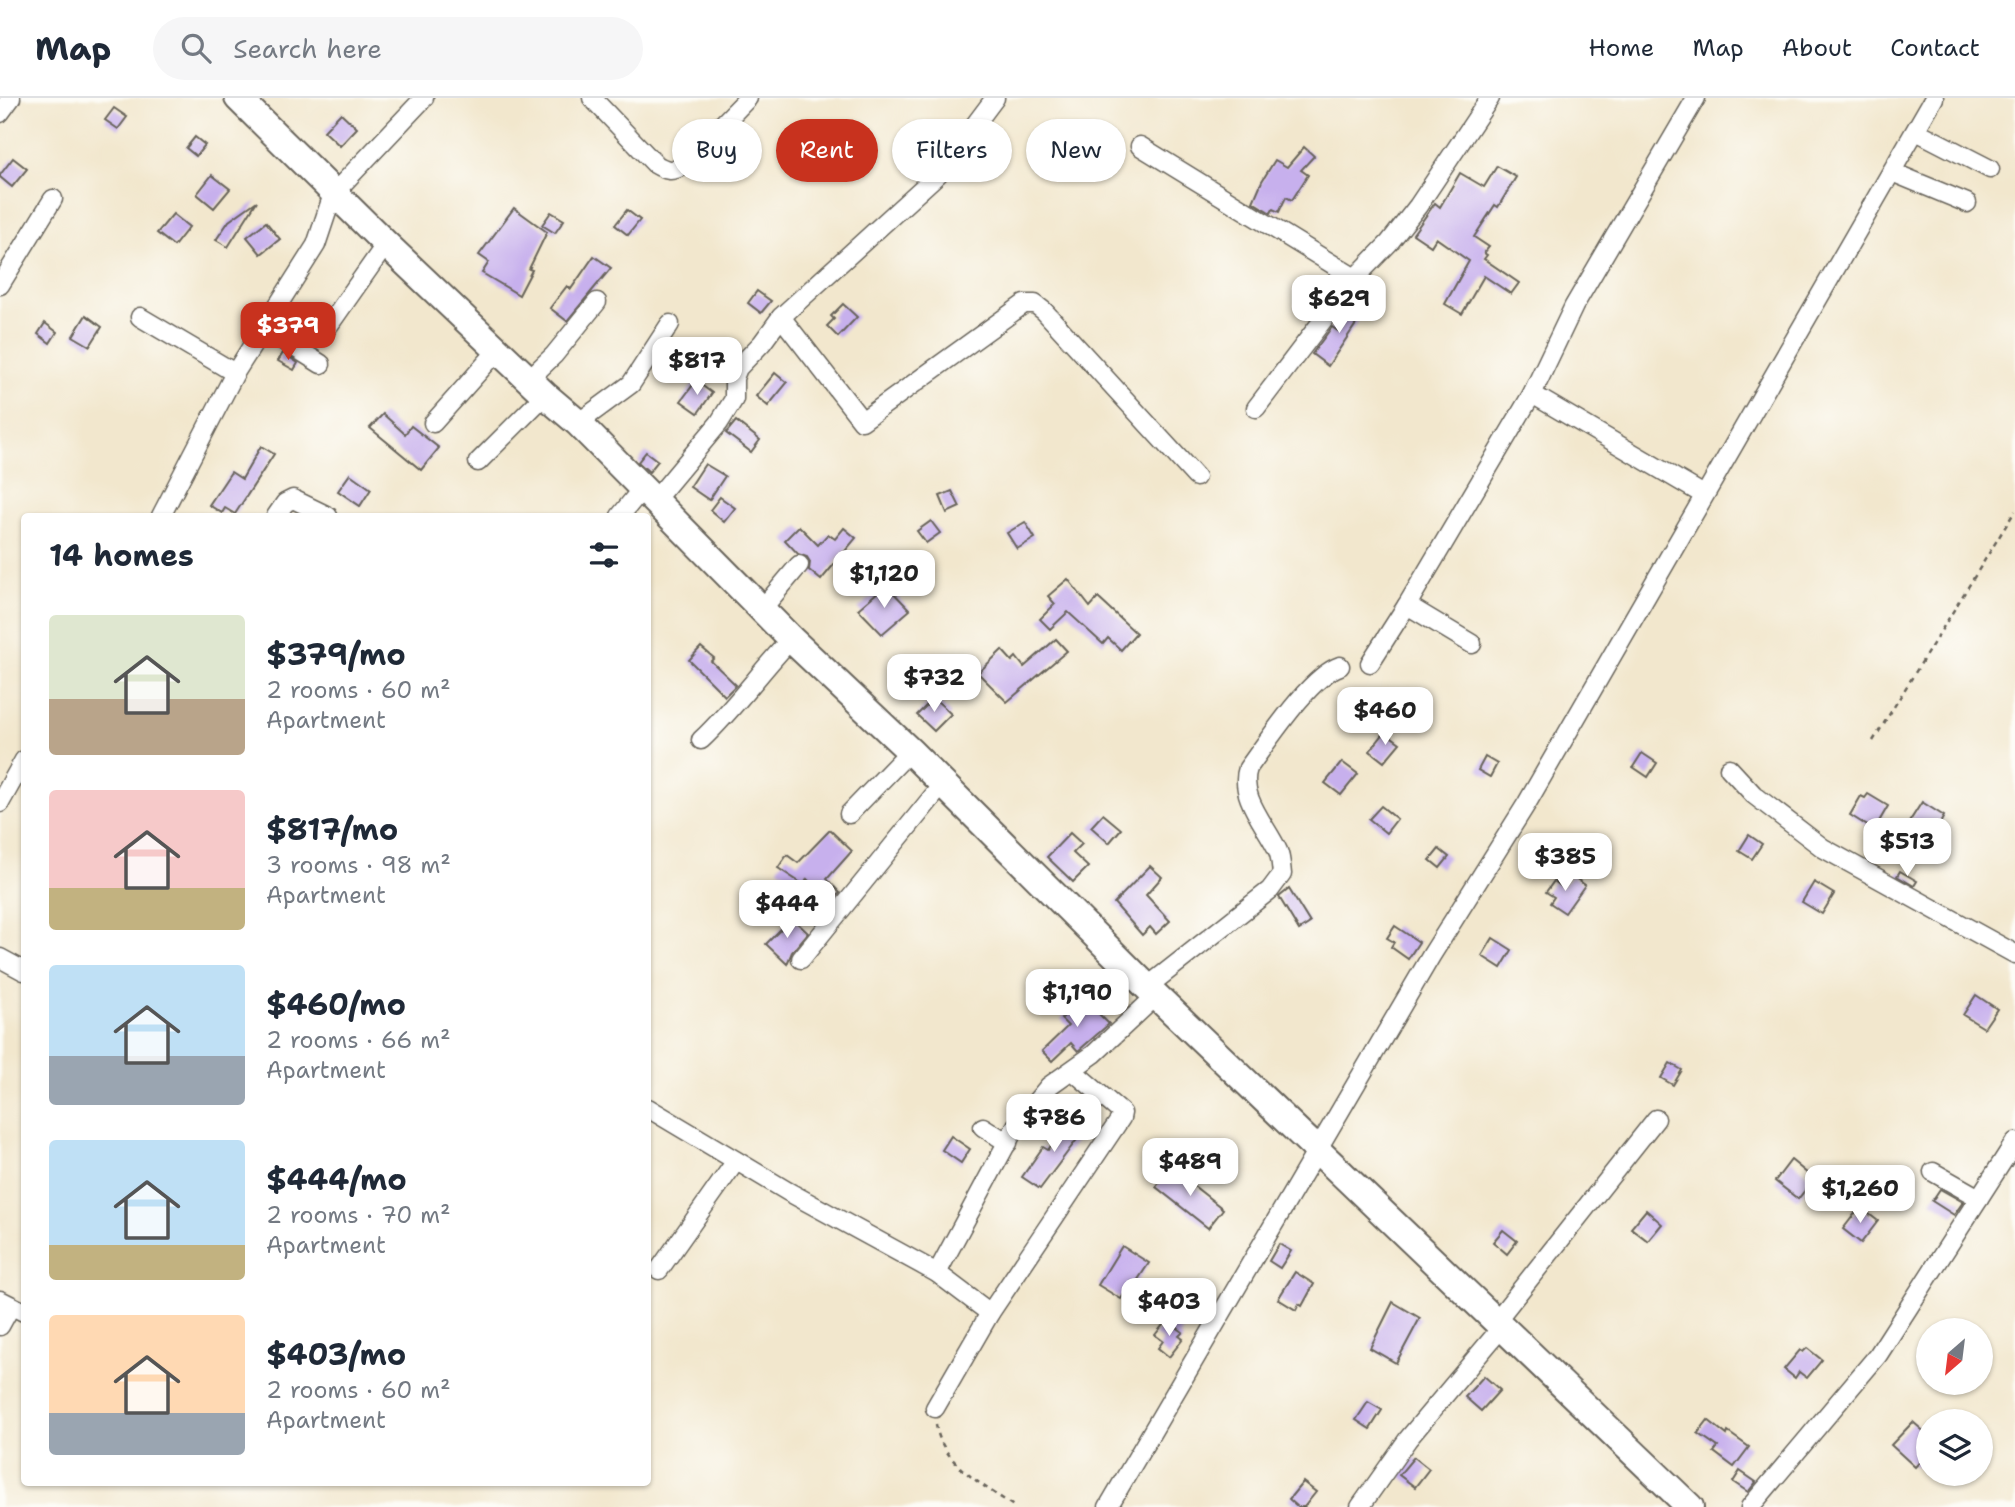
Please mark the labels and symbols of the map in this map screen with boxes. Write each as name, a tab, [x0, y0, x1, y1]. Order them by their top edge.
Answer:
pin: $629	[1298, 275, 1380, 335]
pin: $379	[247, 302, 329, 362]
pin: $817	[656, 338, 738, 397]
pin: $1,120	[827, 550, 941, 610]
pin: $732	[893, 654, 975, 714]
pin: $460	[1344, 688, 1426, 747]
pin: $513	[1866, 818, 1948, 878]
pin: $385	[1524, 834, 1606, 893]
pin: $444	[746, 880, 828, 940]
pin: $1,190	[1020, 970, 1134, 1029]
pin: $786	[1013, 1094, 1095, 1154]
pin: $489	[1149, 1138, 1231, 1198]
pin: $1,260	[1803, 1166, 1917, 1225]
pin: $403	[1128, 1278, 1210, 1338]
north arrow	[1916, 1318, 1993, 1395]

